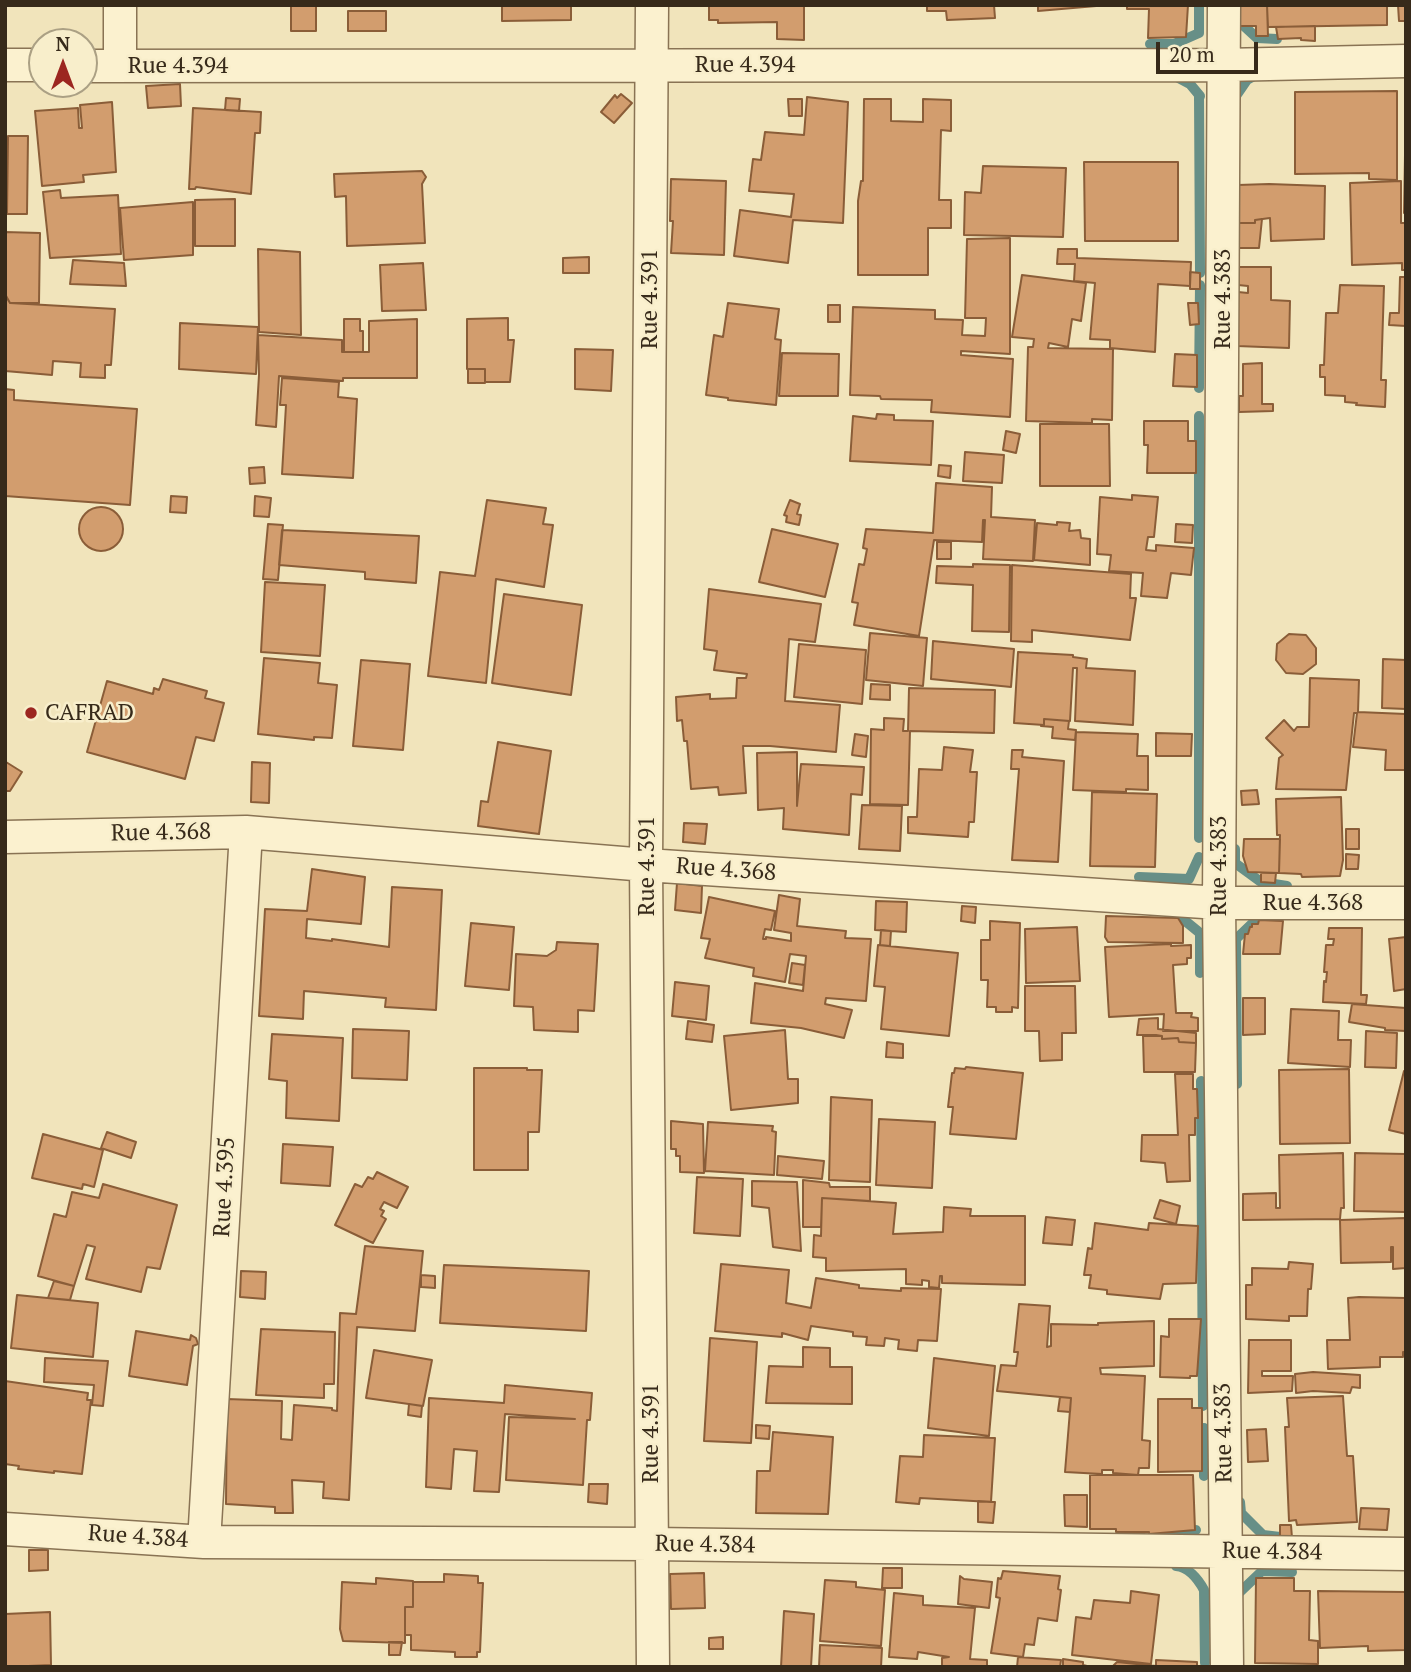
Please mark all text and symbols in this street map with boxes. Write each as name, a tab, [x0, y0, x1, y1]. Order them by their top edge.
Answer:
north arrow	[28, 28, 98, 98]
scale bar	[1159, 28, 1260, 72]
text: N	[56, 31, 70, 56]
text: 20 m	[1169, 40, 1215, 68]
street label: Rue 4.394	[695, 51, 795, 79]
street label: Rue 4.394	[128, 52, 228, 80]
street label: Rue 4.391	[636, 249, 664, 349]
street label: Rue 4.383	[1209, 249, 1237, 349]
place label: CAFRAD	[45, 699, 134, 727]
marker: CAFRAD	[23, 705, 39, 721]
street label: Rue 4.391	[633, 816, 661, 916]
street label: Rue 4.383	[1205, 816, 1233, 916]
street label: Rue 4.368	[111, 818, 211, 848]
street label: Rue 4.368	[675, 853, 777, 887]
street label: Rue 4.368	[1263, 889, 1363, 917]
street label: Rue 4.395	[209, 1136, 241, 1238]
street label: Rue 4.391	[637, 1383, 665, 1483]
street label: Rue 4.383	[1209, 1383, 1239, 1483]
street label: Rue 4.384	[87, 1520, 189, 1554]
street label: Rue 4.384	[655, 1530, 755, 1560]
street label: Rue 4.384	[1222, 1537, 1322, 1567]

